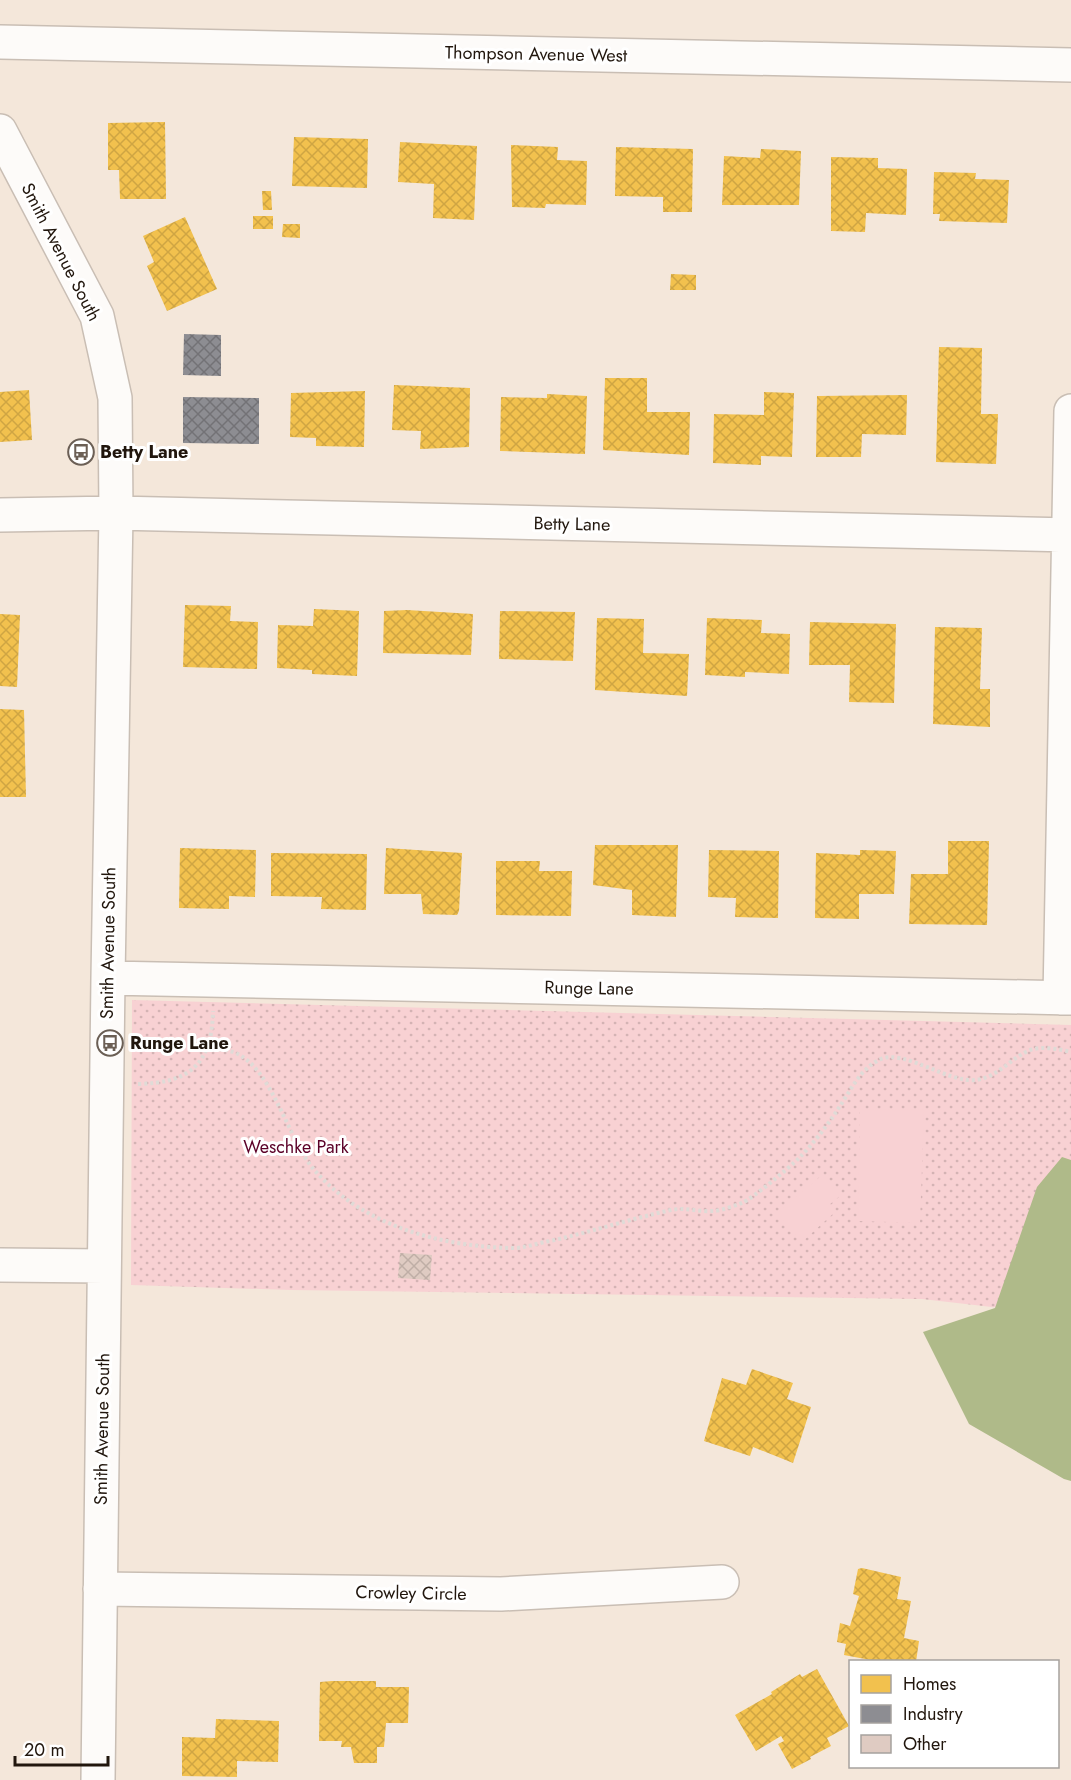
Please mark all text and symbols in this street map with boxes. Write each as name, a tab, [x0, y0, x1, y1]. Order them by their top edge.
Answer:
street label: Thompson Avenue West	[444, 39, 628, 69]
street label: Smith Avenue South	[15, 178, 107, 326]
bus stop icon: Betty Lane	[66, 437, 96, 467]
place label: Betty Lane	[100, 439, 188, 465]
street label: Betty Lane	[533, 510, 611, 538]
street label: Smith Avenue South	[94, 867, 122, 1019]
street label: Runge Lane	[544, 974, 634, 1002]
bus stop icon: Runge Lane	[95, 1028, 125, 1058]
place label: Runge Lane	[130, 1030, 229, 1056]
park label: Weschke Park	[243, 1134, 349, 1160]
street label: Smith Avenue South	[88, 1353, 116, 1505]
street label: Crowley Circle	[355, 1579, 467, 1607]
legend	[849, 1660, 1059, 1768]
text: Homes	[903, 1671, 956, 1697]
text: Industry	[903, 1701, 963, 1727]
scale bar	[15, 1729, 108, 1767]
text: Other	[903, 1731, 947, 1757]
text: 20 m	[24, 1737, 64, 1763]

